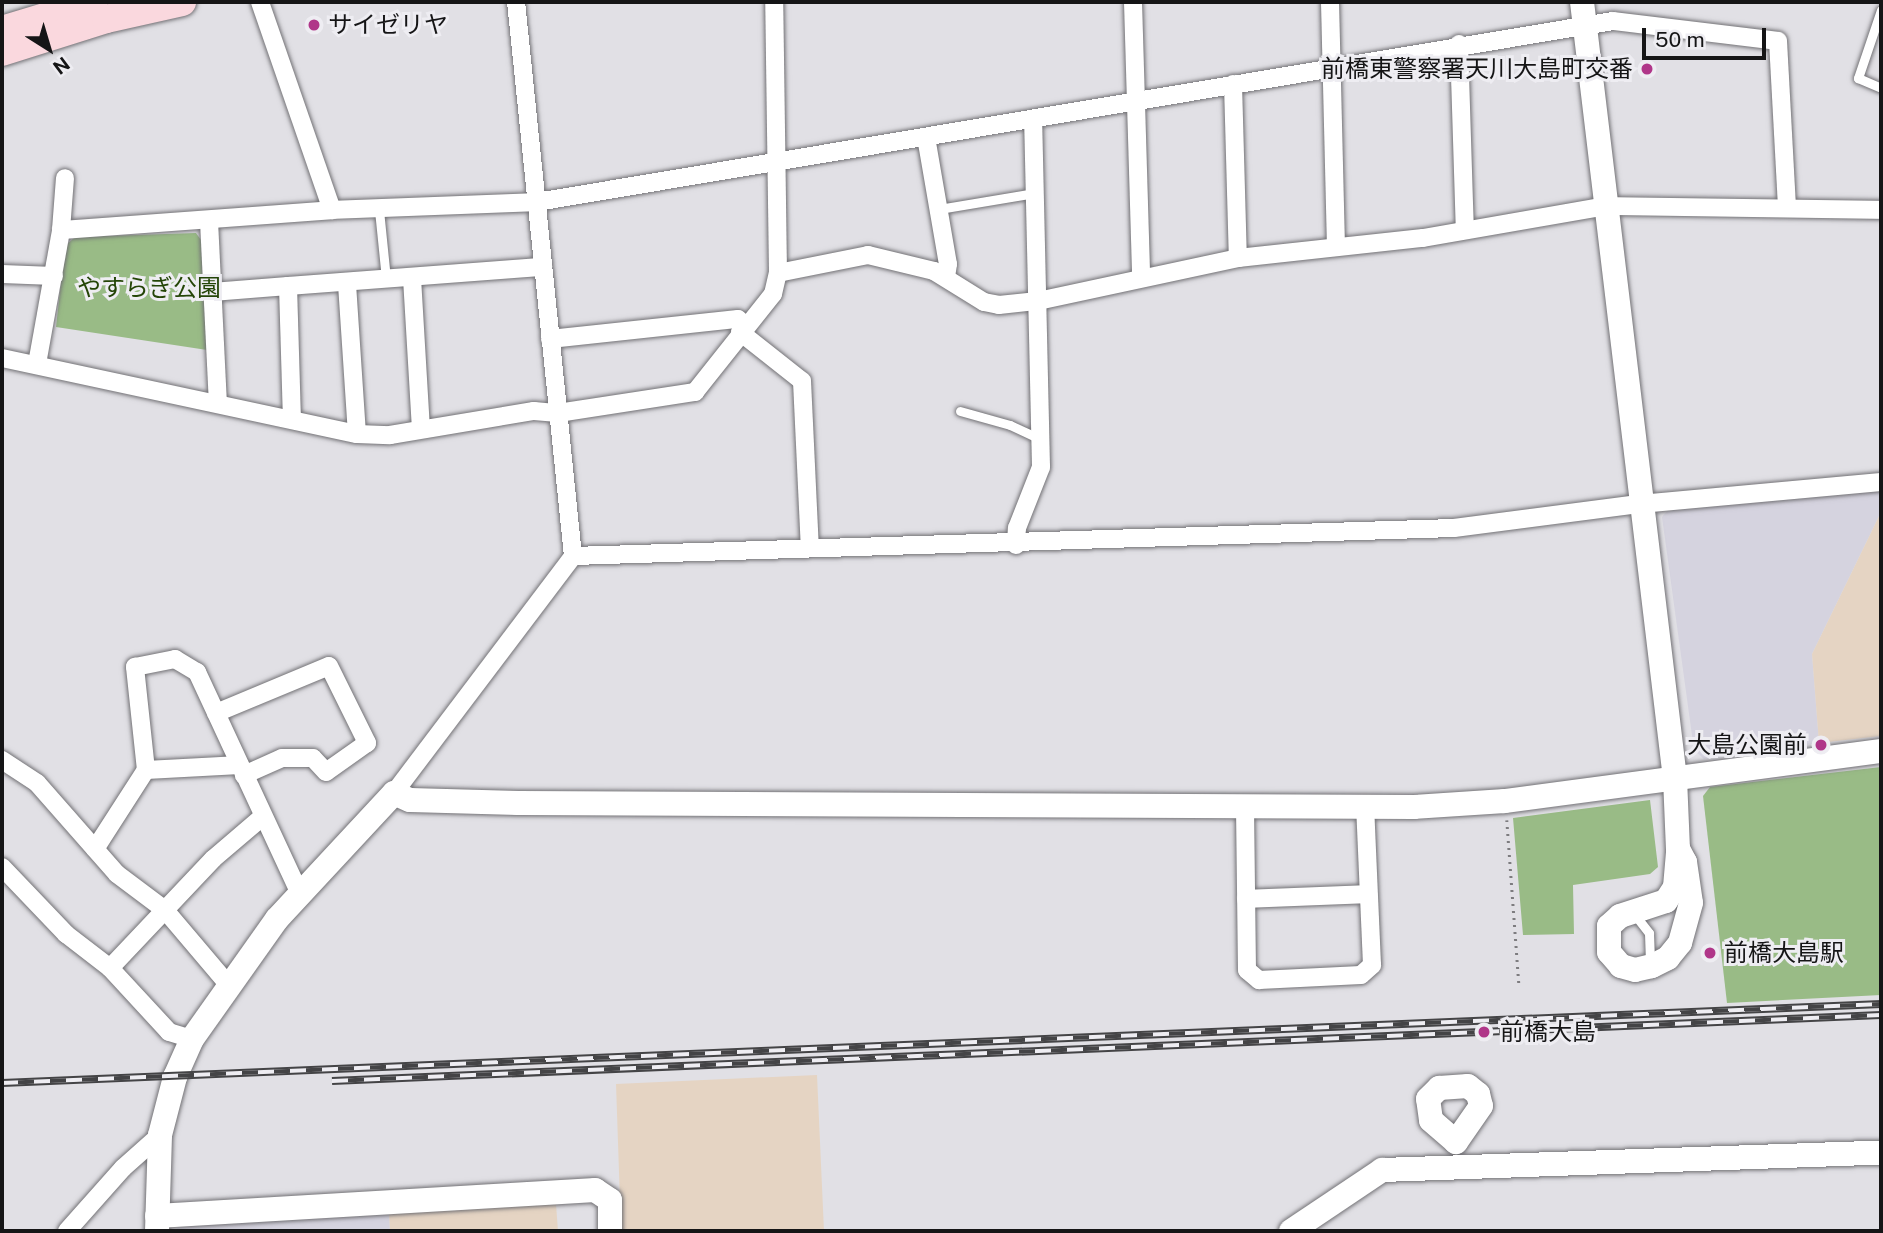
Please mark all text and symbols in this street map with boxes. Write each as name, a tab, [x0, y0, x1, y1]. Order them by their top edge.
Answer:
place label: サイゼリヤ	[328, 11, 448, 39]
north arrow	[14, 14, 84, 84]
scale bar	[1645, 14, 1769, 58]
marker: サイゼリヤ	[306, 17, 322, 33]
text: 50 m	[1655, 27, 1705, 52]
text: N	[49, 53, 74, 79]
place label: 前橋東警察署天川大島町交番	[1321, 55, 1633, 83]
marker: 前橋東警察署天川大島町交番	[1639, 61, 1655, 77]
park label: やすらぎ公園	[77, 274, 221, 302]
place label: 大島公園前	[1687, 731, 1807, 759]
marker: 大島公園前	[1813, 737, 1829, 753]
place label: 前橋大島駅	[1724, 939, 1844, 967]
marker: 前橋大島駅	[1702, 945, 1718, 961]
place label: 前橋大島	[1500, 1018, 1596, 1046]
marker: 前橋大島	[1474, 1022, 1494, 1042]

